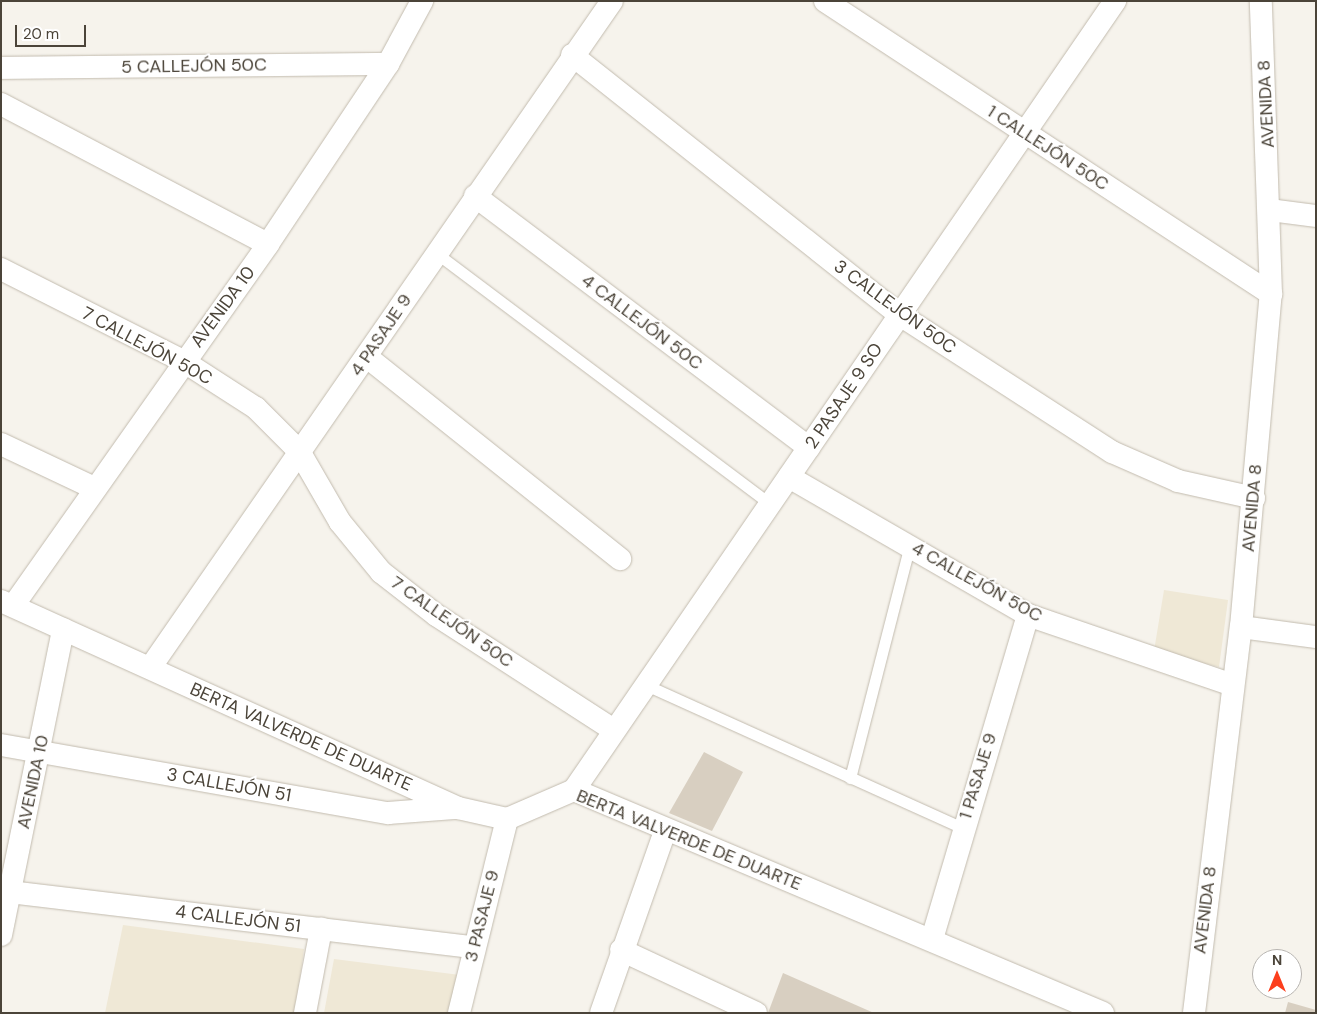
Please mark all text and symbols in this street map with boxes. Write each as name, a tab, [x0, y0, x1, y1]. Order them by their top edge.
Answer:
scale bar	[18, 15, 89, 47]
text: 20 m	[23, 24, 59, 44]
street label: 5 CALLEJÓN 50C	[121, 54, 267, 78]
street label: AVENIDA 8	[1253, 59, 1279, 149]
street label: 1 CALLEJÓN 50C	[983, 101, 1113, 195]
street label: 3 CALLEJÓN 50C	[830, 256, 960, 358]
street label: AVENIDA 10	[186, 262, 260, 352]
street label: 4 CALLEJÓN 50C	[577, 270, 707, 374]
street label: 4 PASAJE 9	[346, 290, 416, 380]
street label: 7 CALLEJÓN 50C	[78, 303, 216, 389]
street label: 2 PASAJE 9 SO	[801, 339, 887, 453]
street label: AVENIDA 8	[1237, 463, 1267, 553]
street label: 4 CALLEJÓN 50C	[908, 537, 1046, 627]
street label: 7 CALLEJÓN 50C	[387, 572, 517, 672]
street label: BERTA VALVERDE DE DUARTE	[187, 678, 415, 796]
street label: 1 PASAJE 9	[955, 730, 1001, 822]
street label: AVENIDA 10	[13, 733, 53, 831]
street label: 3 CALLEJÓN 51	[165, 763, 293, 807]
street label: BERTA VALVERDE DE DUARTE	[573, 785, 805, 895]
street label: AVENIDA 8	[1189, 865, 1221, 955]
street label: 3 PASAJE 9	[460, 868, 504, 964]
street label: 4 CALLEJÓN 51	[174, 901, 302, 937]
north arrow	[1252, 949, 1302, 999]
text: N	[1272, 951, 1282, 969]

